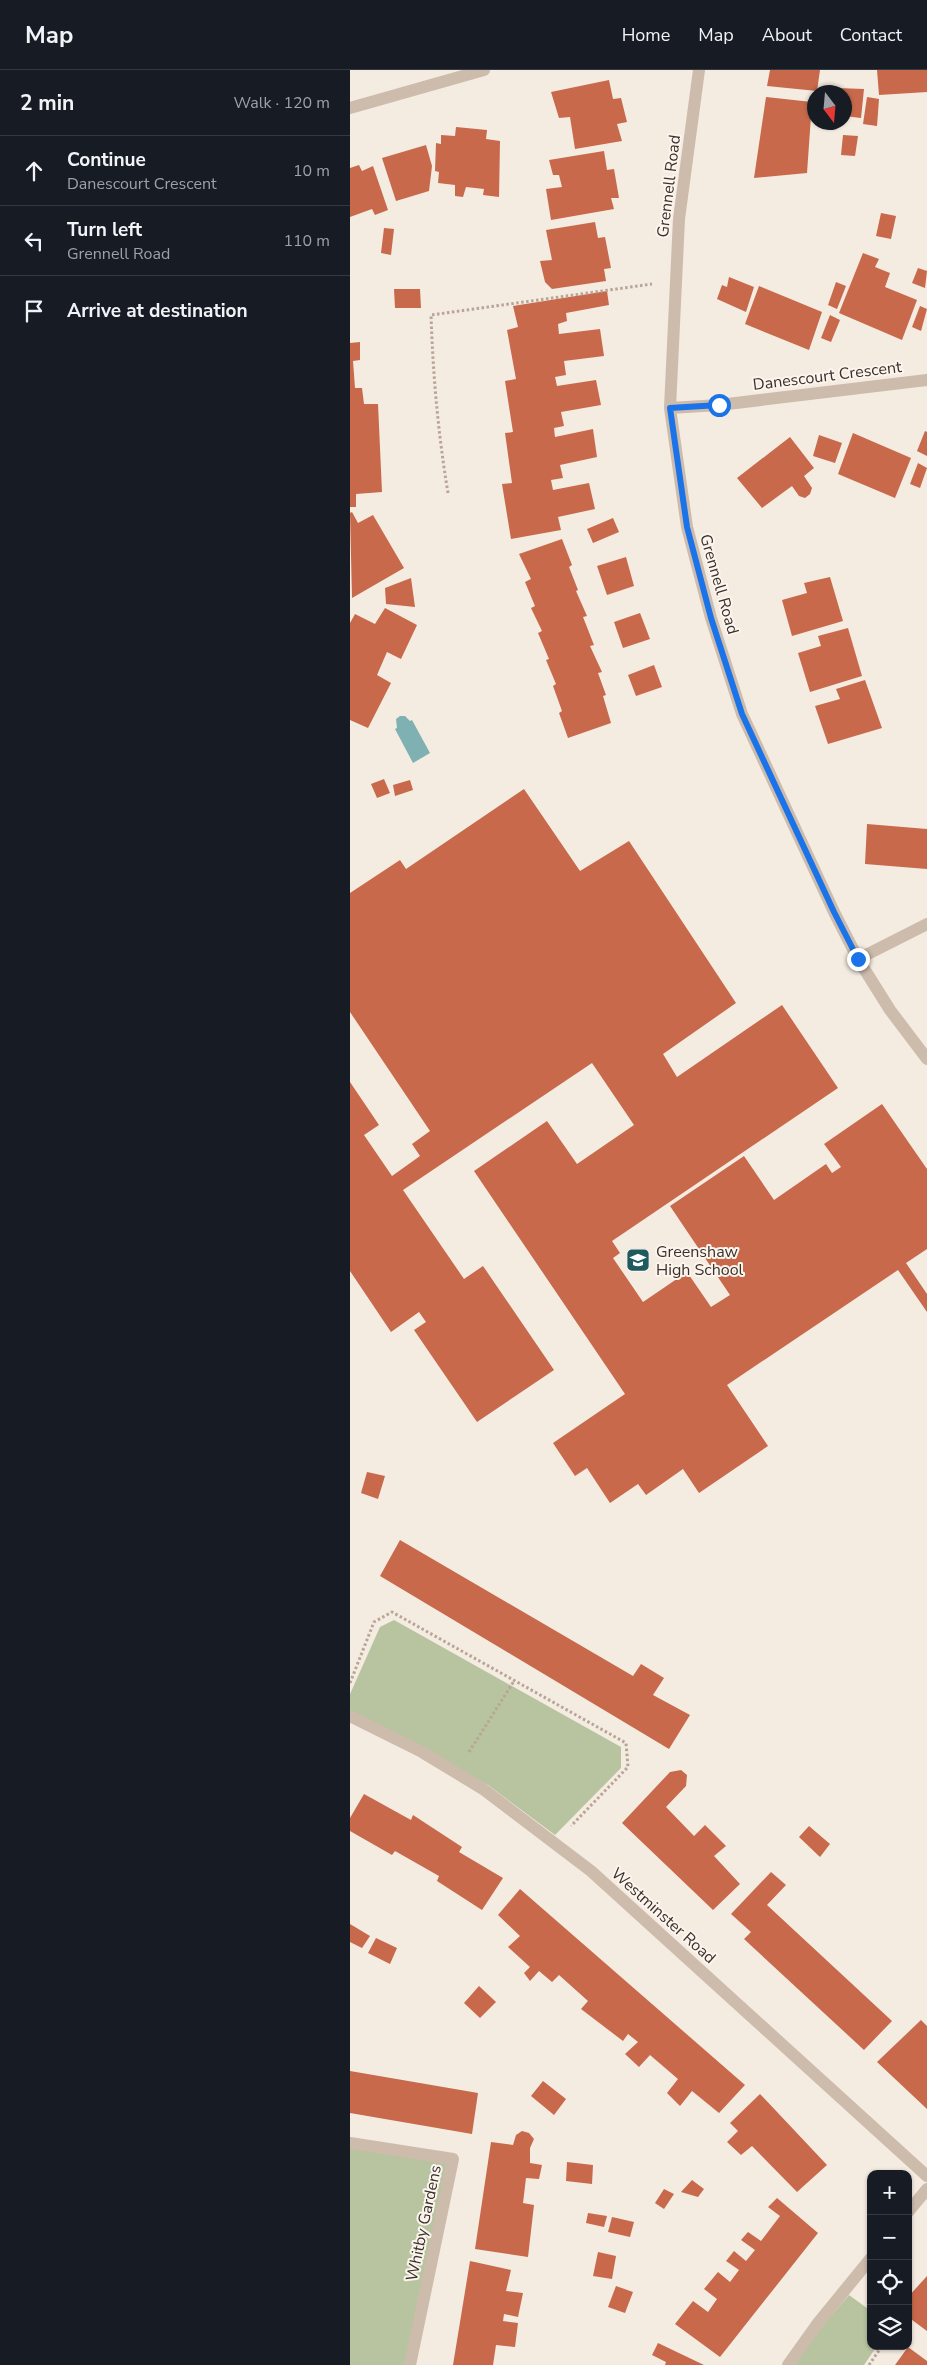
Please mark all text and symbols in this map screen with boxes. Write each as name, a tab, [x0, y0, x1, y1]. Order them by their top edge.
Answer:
text: Map	[25, 19, 73, 51]
text: Home	[622, 23, 670, 47]
text: Map	[698, 23, 734, 47]
text: About	[762, 23, 812, 47]
text: Contact	[840, 23, 902, 47]
north arrow	[807, 85, 852, 130]
text: 2 min	[20, 89, 74, 117]
text: Walk · 120 m	[234, 92, 330, 114]
street label: Grennell Road	[652, 134, 686, 239]
text: Continue	[67, 147, 146, 173]
icon: ahead	[20, 157, 48, 185]
text: 10 m	[293, 160, 330, 182]
text: Danescourt Crescent	[67, 173, 217, 195]
text: Turn left	[67, 217, 142, 243]
icon: left	[20, 227, 48, 255]
text: 110 m	[283, 230, 330, 252]
text: Grennell Road	[67, 243, 170, 265]
icon: arrive	[20, 297, 48, 325]
text: Arrive at destination	[67, 298, 248, 324]
street label: Danescourt Crescent	[751, 356, 903, 396]
route start	[708, 394, 731, 417]
street label: Grennell Road	[694, 532, 744, 637]
route end	[847, 948, 870, 971]
place label: Greenshaw High School	[656, 1241, 744, 1281]
school or university icon: Greenshaw High School	[625, 1247, 651, 1273]
street label: Westminster Road	[606, 1863, 720, 1969]
street label: Whitby Gardens	[401, 2163, 447, 2283]
map controls	[867, 2170, 912, 2350]
button: +	[867, 2170, 912, 2215]
button: −	[867, 2215, 912, 2260]
button: locate	[867, 2260, 912, 2305]
button: layers	[867, 2305, 912, 2350]

